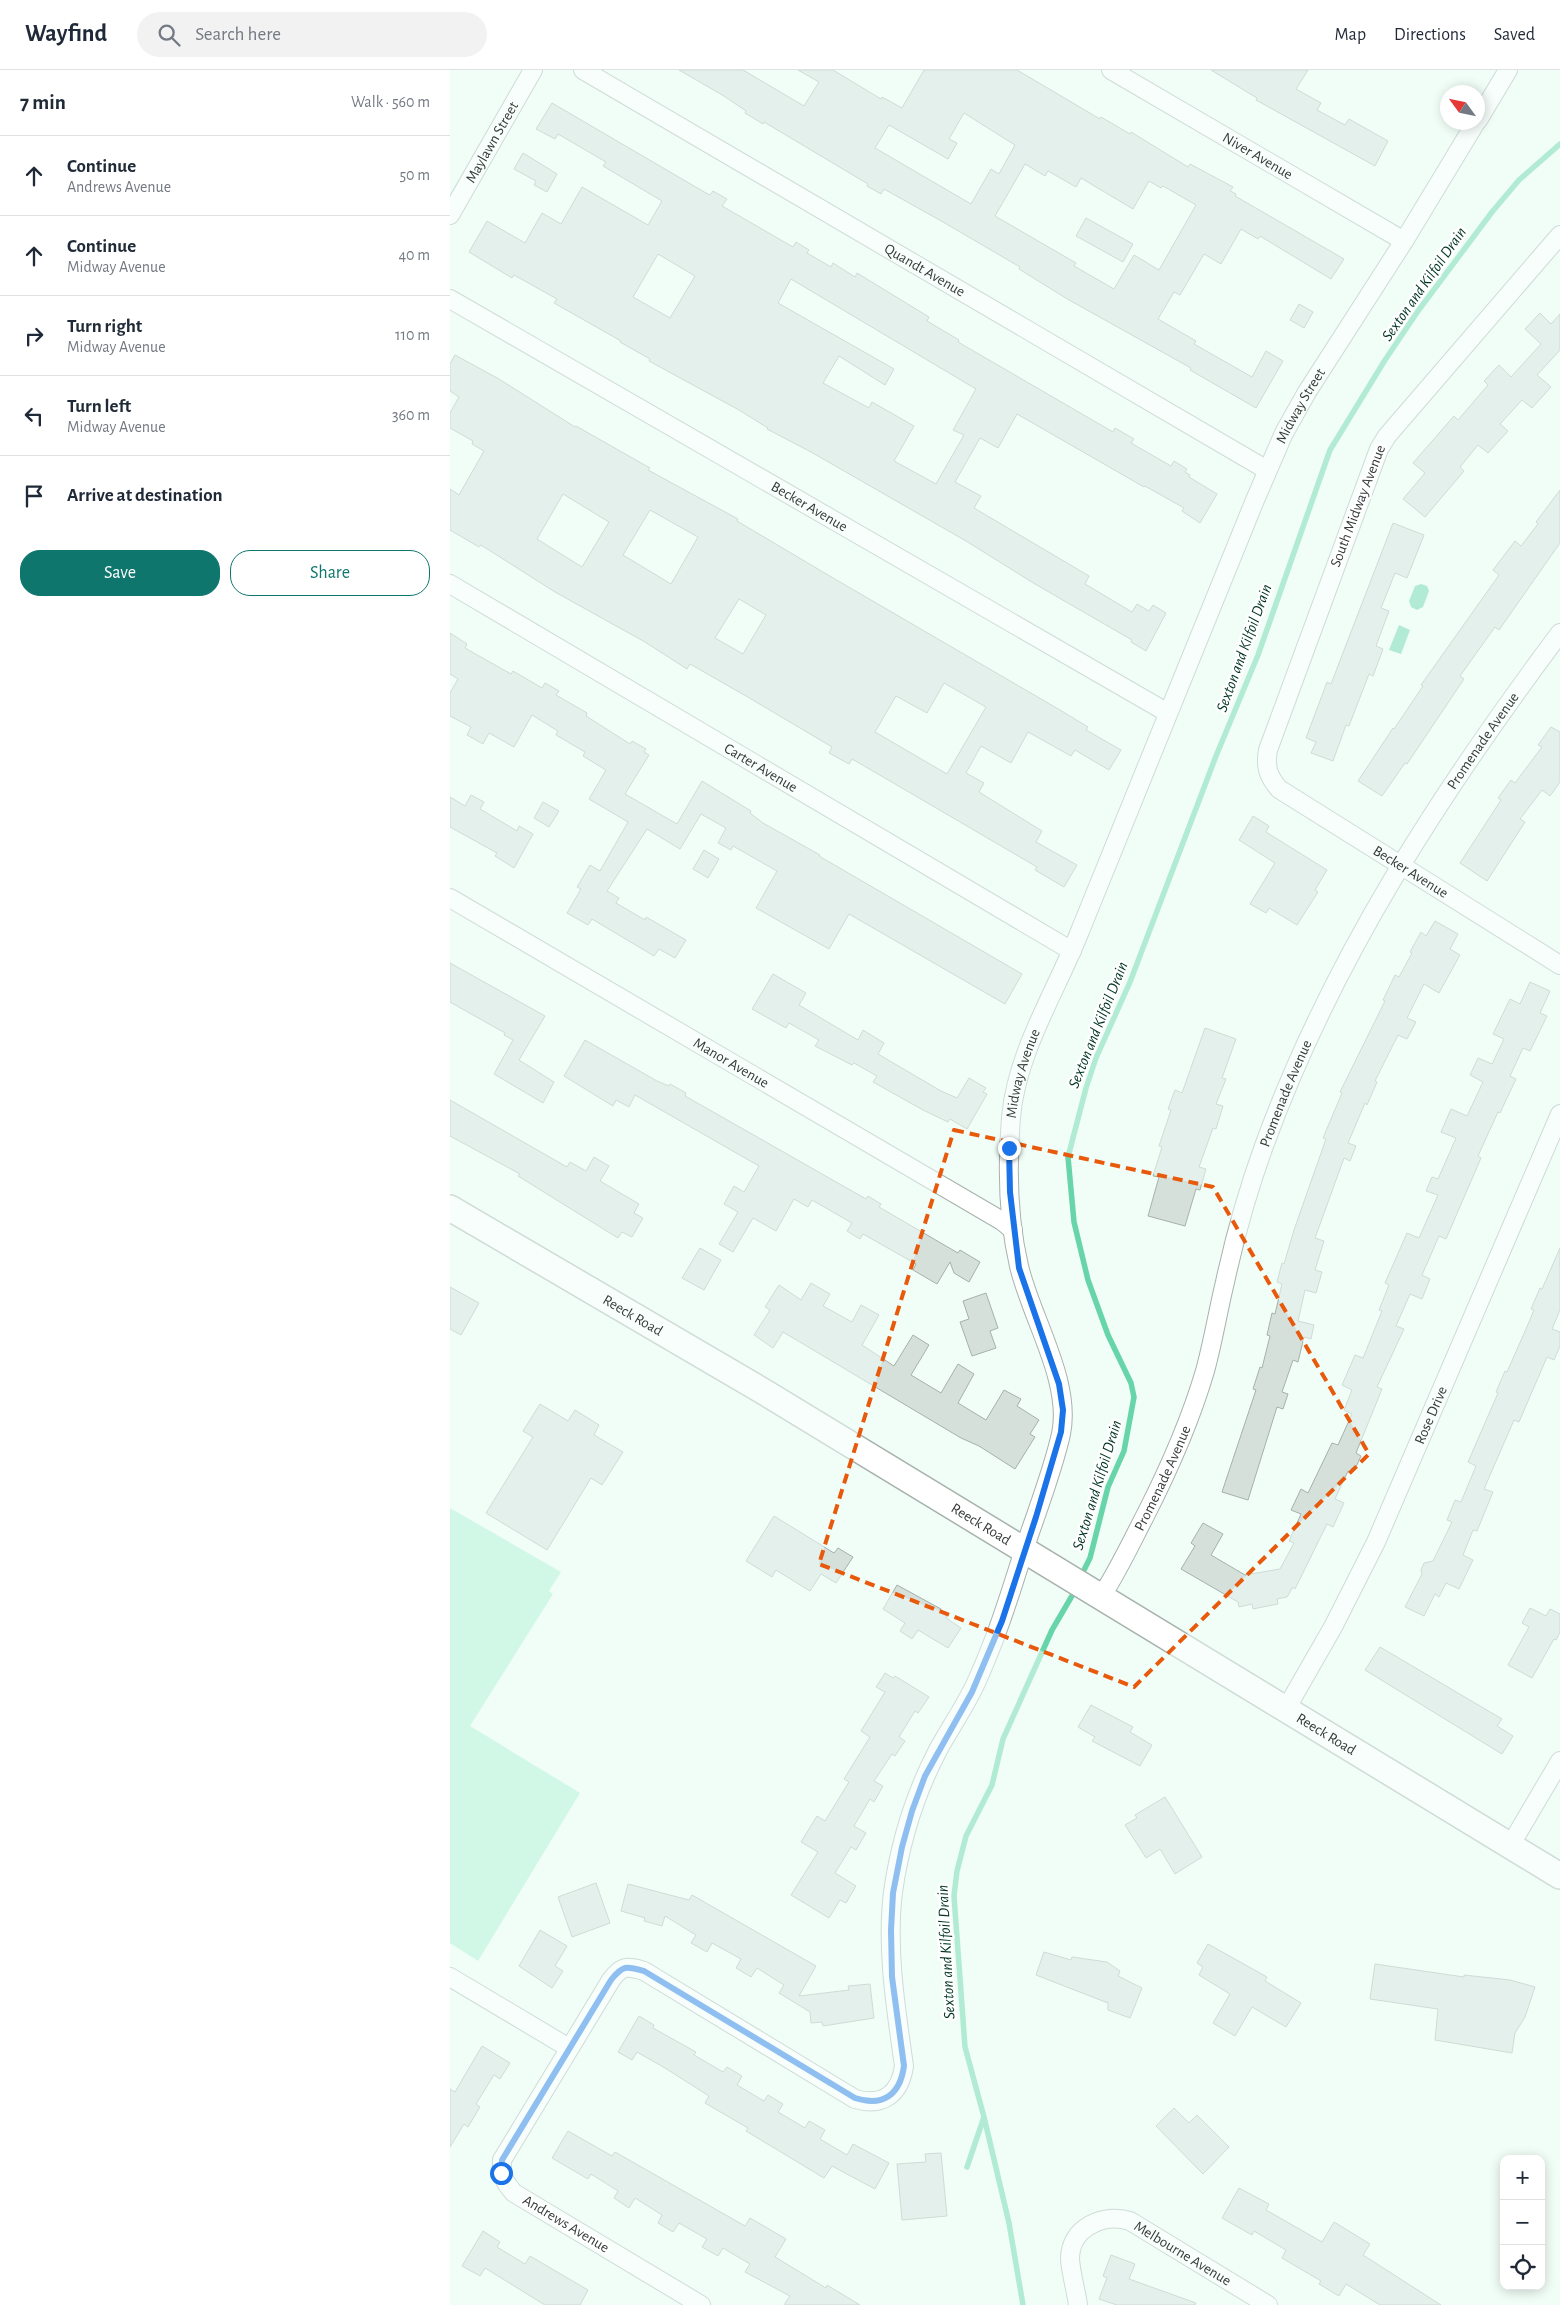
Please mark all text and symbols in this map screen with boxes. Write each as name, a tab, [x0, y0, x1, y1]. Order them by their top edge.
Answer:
search box	[137, 12, 487, 57]
icon: search	[155, 21, 183, 49]
text: Wayfind	[25, 22, 107, 46]
text: Search here	[195, 25, 281, 44]
text: Map	[1335, 26, 1366, 44]
text: Directions	[1394, 26, 1466, 44]
text: Saved	[1494, 26, 1535, 44]
north arrow	[1440, 85, 1485, 130]
text: 7 min	[20, 92, 66, 113]
text: Walk · 560 m	[351, 94, 430, 110]
street label: Maylawn Street	[463, 99, 521, 185]
street label: Niver Avenue	[1220, 130, 1295, 182]
text: Continue	[67, 157, 136, 176]
icon: ahead	[20, 162, 48, 190]
text: 50 m	[399, 167, 430, 183]
text: Andrews Avenue	[67, 179, 171, 195]
water label: Sexton and Kilfoil Drain	[1379, 224, 1469, 344]
text: Continue	[67, 237, 136, 256]
street label: Quandt Avenue	[882, 241, 968, 299]
icon: ahead	[20, 242, 48, 270]
text: 40 m	[398, 247, 430, 263]
text: Midway Avenue	[67, 259, 166, 275]
text: Turn right	[67, 317, 142, 336]
icon: right	[20, 322, 48, 350]
text: 110 m	[395, 327, 430, 343]
text: Midway Avenue	[67, 339, 166, 355]
street label: Midway Street	[1273, 365, 1328, 446]
text: Turn left	[67, 397, 131, 416]
icon: left	[20, 402, 48, 430]
text: 360 m	[392, 407, 430, 423]
text: Midway Avenue	[67, 419, 166, 435]
street label: South Midway Avenue	[1328, 443, 1388, 569]
street label: Becker Avenue	[769, 479, 850, 534]
icon: arrive	[20, 482, 48, 510]
text: Arrive at destination	[67, 486, 223, 505]
button: Save	[20, 550, 220, 596]
button: Share	[230, 550, 430, 596]
water label: Sexton and Kilfoil Drain	[1213, 582, 1275, 714]
street label: Promenade Avenue	[1444, 689, 1521, 792]
street label: Carter Avenue	[722, 740, 800, 795]
street label: Becker Avenue	[1371, 843, 1451, 901]
water label: Sexton and Kilfoil Drain	[1065, 960, 1131, 1090]
street label: Midway Avenue	[1003, 1026, 1043, 1119]
street label: Manor Avenue	[691, 1035, 772, 1091]
street label: Promenade Avenue	[1257, 1037, 1314, 1149]
route end	[998, 1137, 1021, 1160]
street label: Reeck Road	[600, 1292, 666, 1339]
street label: Rose Drive	[1412, 1384, 1450, 1446]
water label: Sexton and Kilfoil Drain	[1070, 1418, 1124, 1552]
street label: Promenade Avenue	[1131, 1423, 1193, 1533]
street label: Reeck Road	[949, 1500, 1014, 1548]
street label: Reeck Road	[1294, 1710, 1359, 1758]
water label: Sexton and Kilfoil Drain	[934, 1884, 958, 2020]
map controls	[1500, 2155, 1545, 2290]
button: +	[1500, 2155, 1545, 2200]
route start	[490, 2162, 513, 2185]
street label: Andrews Avenue	[520, 2192, 612, 2256]
button: −	[1500, 2200, 1545, 2245]
street label: Melbourne Avenue	[1132, 2218, 1234, 2288]
button: locate	[1500, 2245, 1545, 2290]

